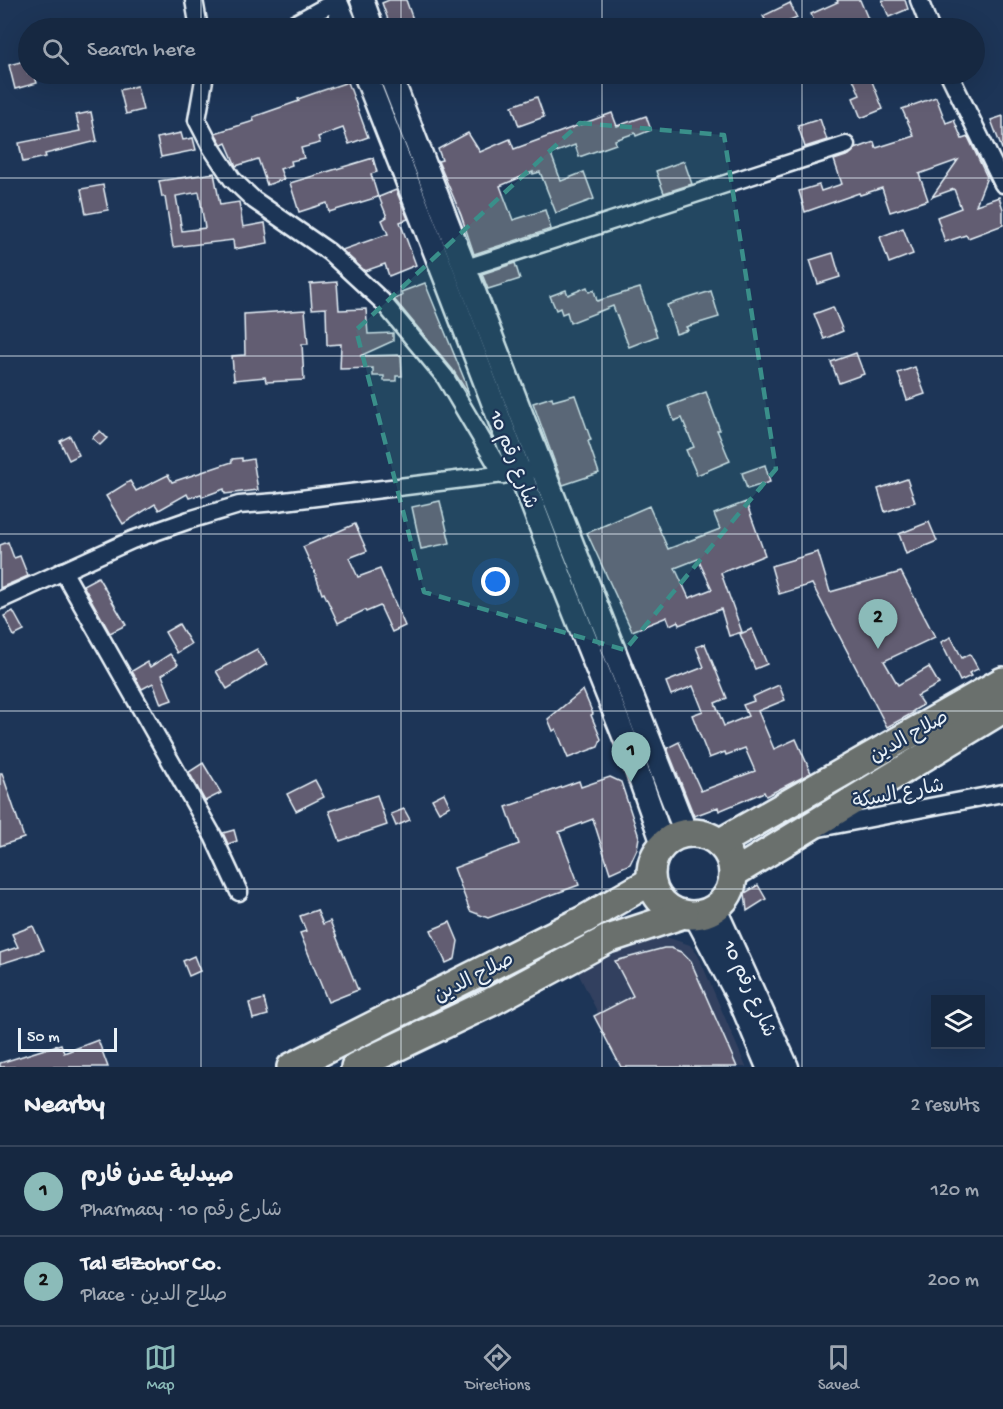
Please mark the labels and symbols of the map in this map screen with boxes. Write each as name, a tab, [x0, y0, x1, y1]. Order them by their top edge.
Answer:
street label: شارع رقم 10	[482, 407, 542, 513]
your location	[481, 567, 510, 596]
pin: 2	[858, 600, 898, 649]
street label: صلاح الدين	[866, 706, 953, 769]
pin: 1	[612, 732, 650, 782]
street label: شارع السكة	[851, 774, 946, 816]
street label: شارع رقم 10	[716, 936, 780, 1041]
street label: صلاح الدين	[430, 948, 519, 1009]
scale bar	[18, 1025, 117, 1052]

